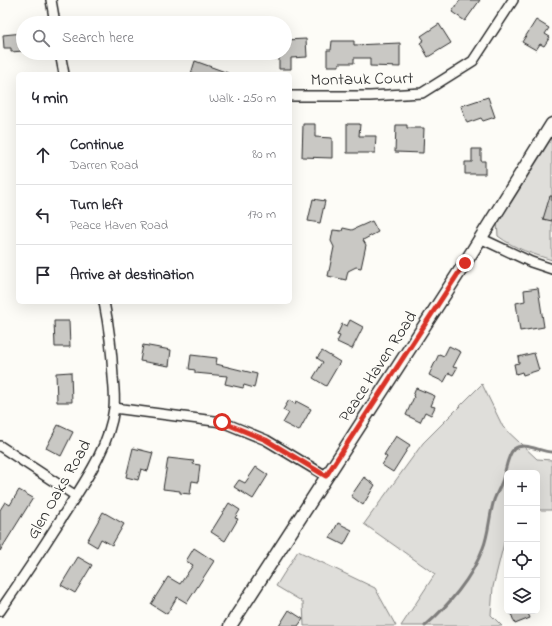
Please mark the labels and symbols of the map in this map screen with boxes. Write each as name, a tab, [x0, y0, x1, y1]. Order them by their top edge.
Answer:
street label: Montauk Court	[310, 66, 414, 93]
route end	[456, 254, 474, 272]
street label: Peace Haven Road	[333, 306, 424, 427]
route start	[213, 413, 231, 431]
street label: Glen Oaks Road	[21, 435, 98, 544]

